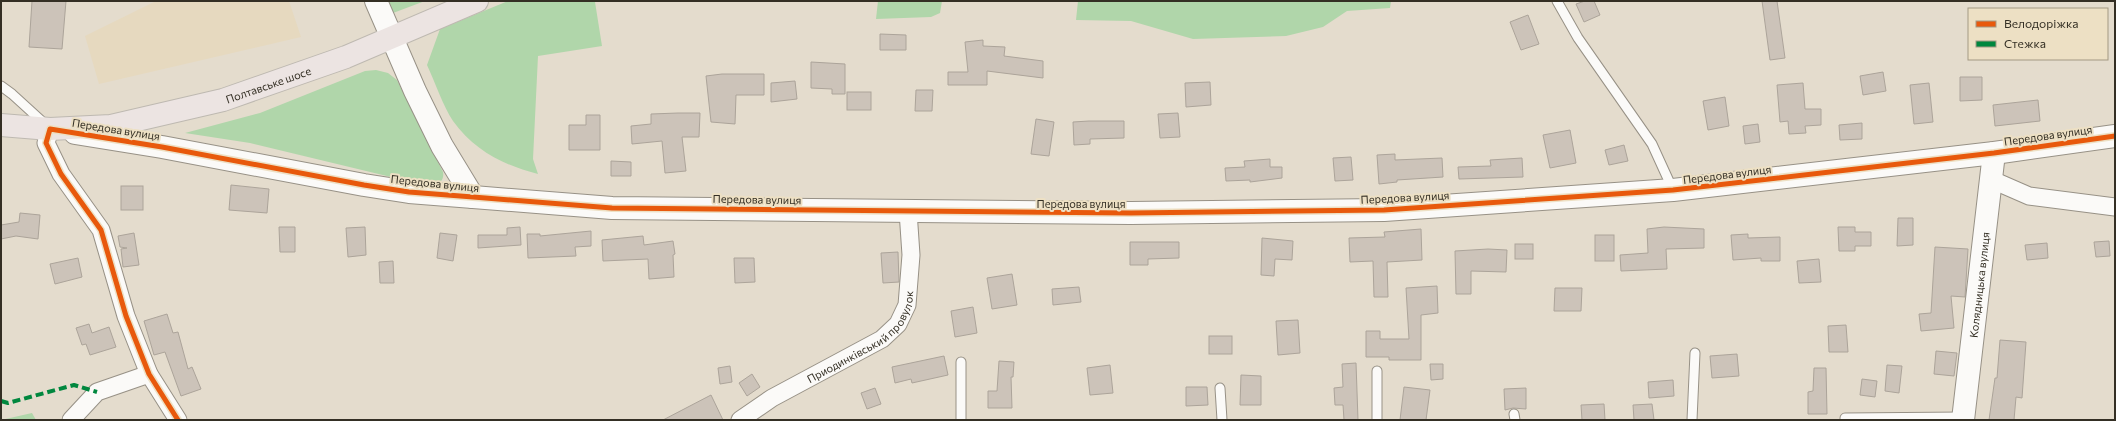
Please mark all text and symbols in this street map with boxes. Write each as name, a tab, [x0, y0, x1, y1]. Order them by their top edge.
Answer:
legend	[1968, 8, 2108, 60]
text: Велодоріжка	[2004, 16, 2079, 30]
text: Стежка	[2004, 36, 2046, 50]
street label: Полтавське шосе	[224, 63, 313, 105]
street label: Передова вулиця	[71, 116, 161, 142]
street label: Передова вулиця	[2003, 122, 2093, 148]
street label: Передова вулиця	[1682, 162, 1772, 186]
street label: Передова вулиця	[390, 172, 480, 194]
street label: Передова вулиця	[1360, 188, 1450, 206]
street label: Передова вулиця	[712, 192, 802, 206]
street label: Передова вулиця	[1037, 197, 1125, 210]
street label: Колядницька вулиця	[1966, 231, 1991, 339]
street label: Приодинківський провулок	[804, 290, 915, 385]

